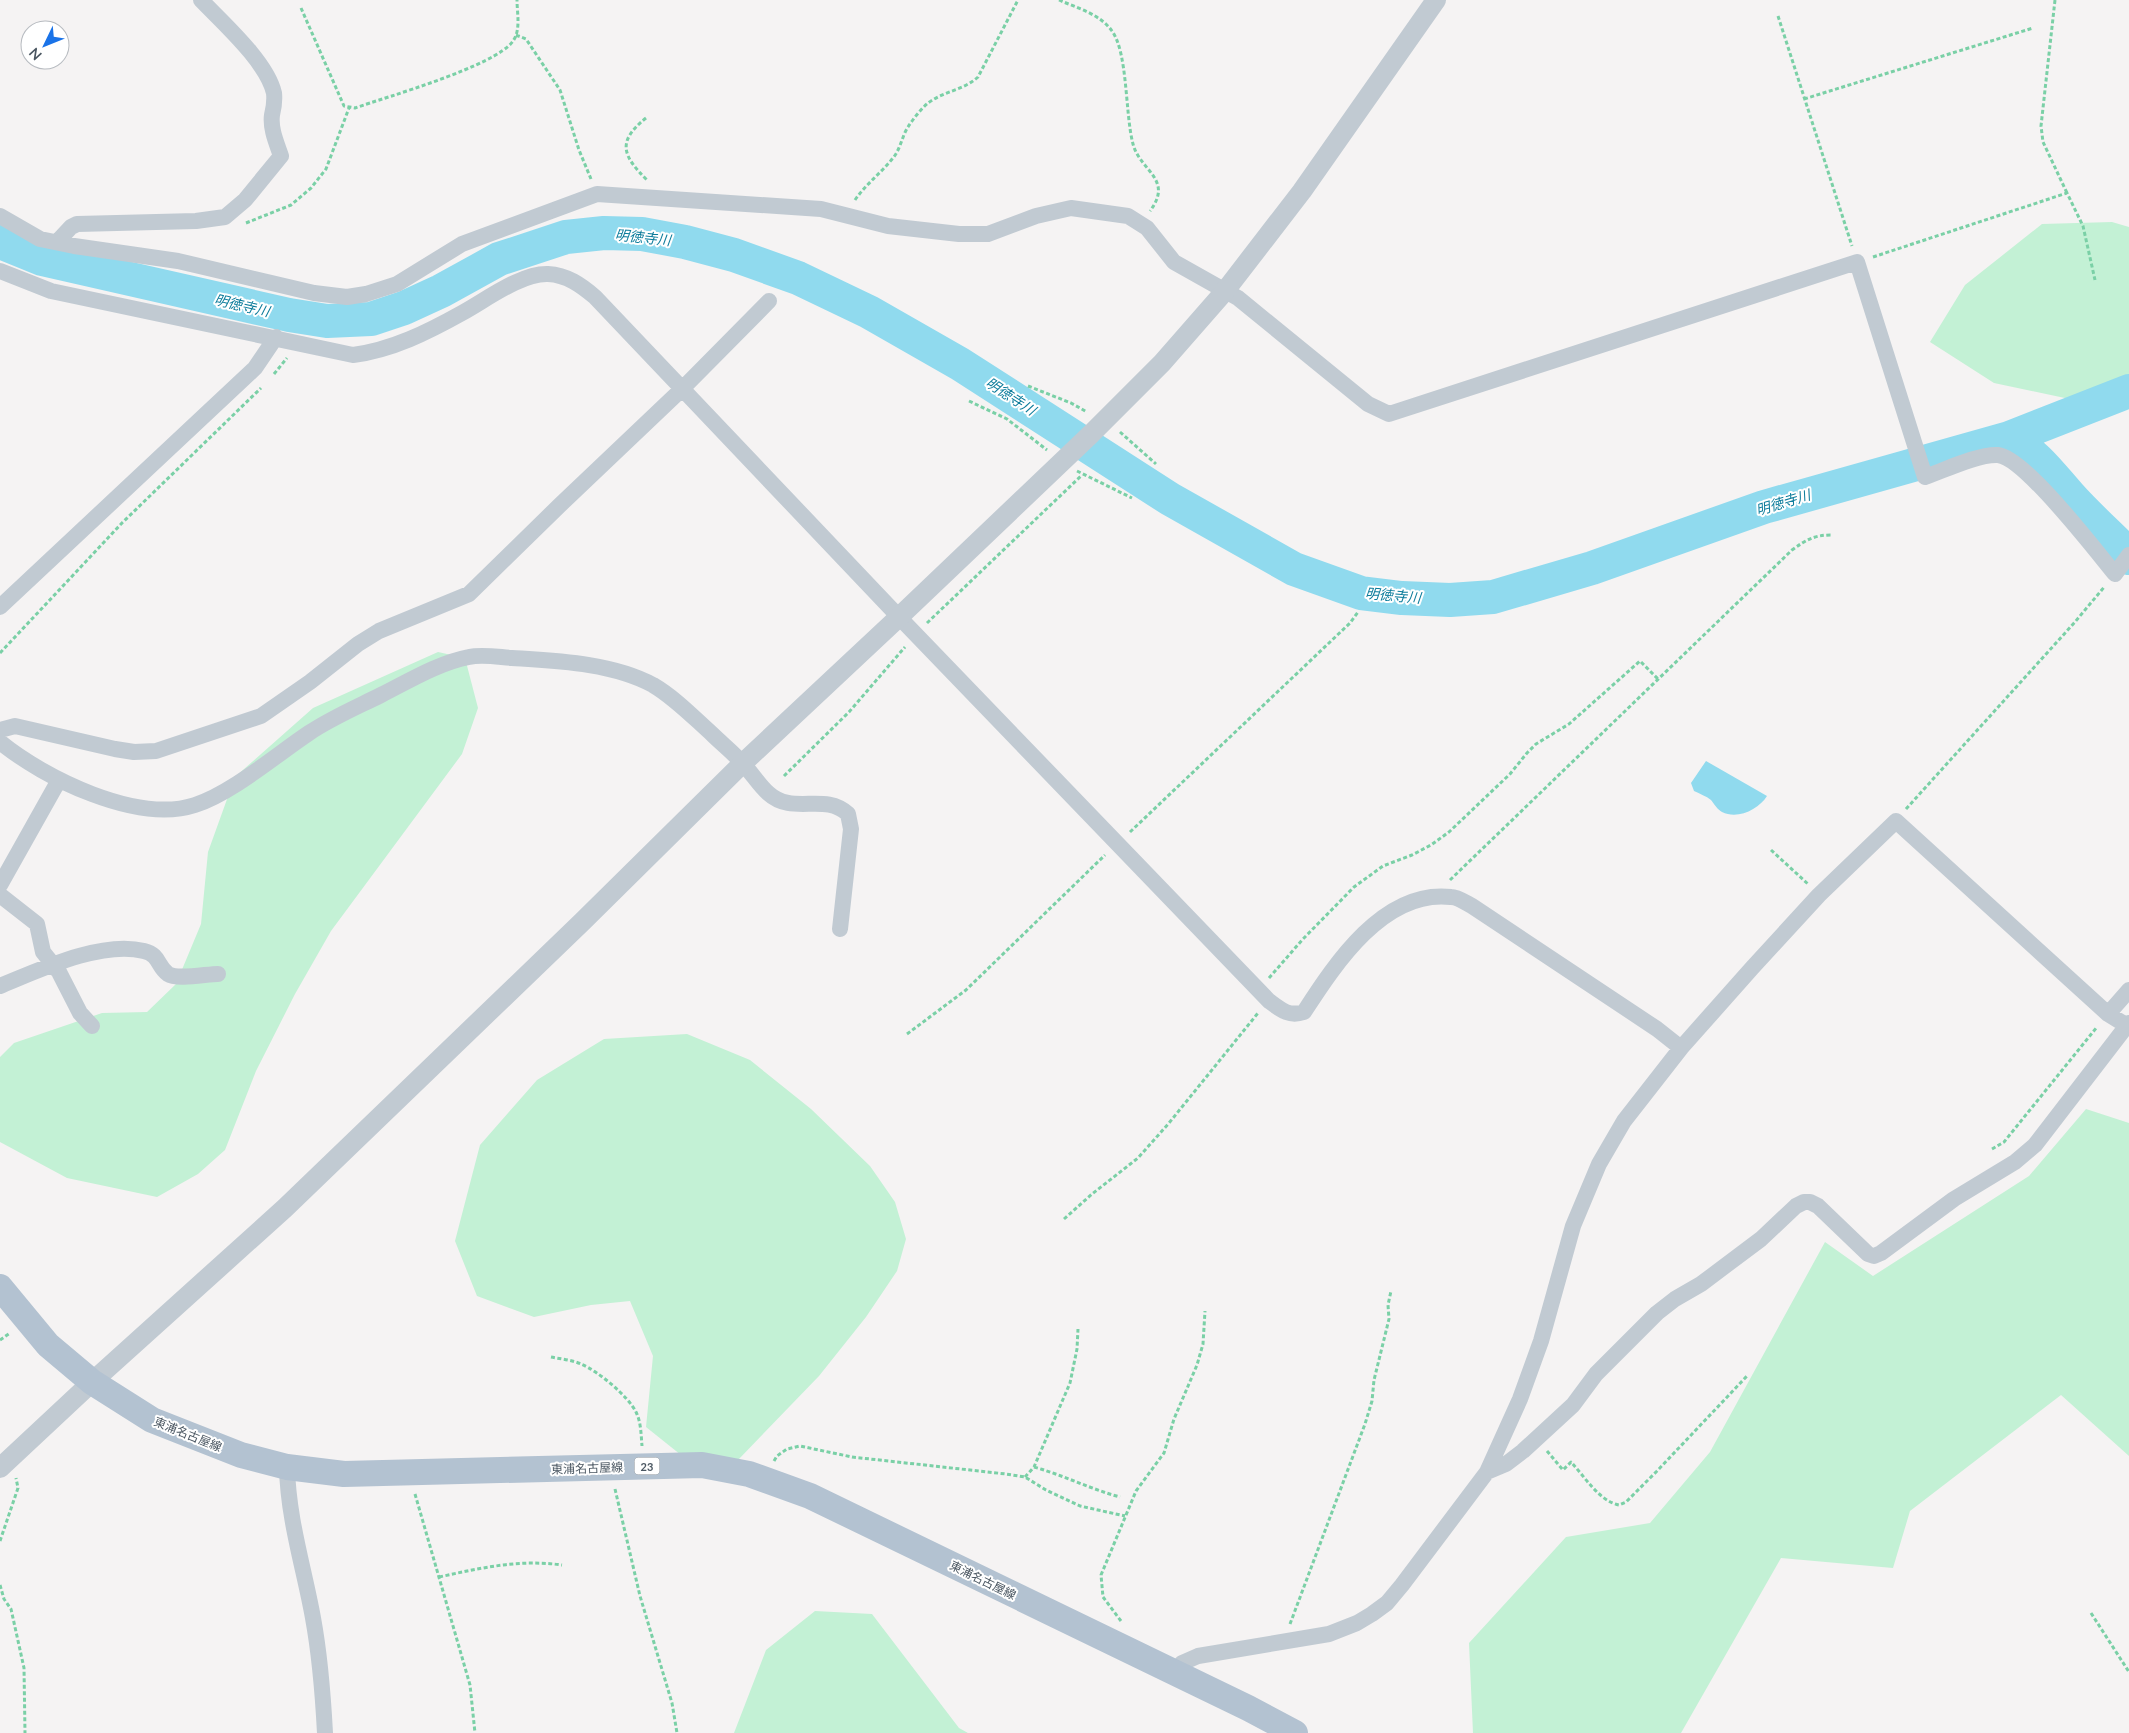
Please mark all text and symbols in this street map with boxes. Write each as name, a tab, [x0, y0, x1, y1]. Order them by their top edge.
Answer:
north arrow	[20, 20, 70, 70]
text: N	[25, 44, 45, 64]
water label: 明徳寺川	[614, 226, 674, 249]
water label: 明徳寺川	[213, 290, 273, 320]
water label: 明徳寺川	[983, 374, 1041, 419]
water label: 明徳寺川	[1754, 485, 1814, 518]
water label: 明徳寺川	[1364, 584, 1424, 606]
street label: 東浦名古屋線	[152, 1414, 224, 1454]
road number: 23	[634, 1458, 660, 1474]
street label: 東浦名古屋線	[551, 1459, 623, 1477]
street label: 東浦名古屋線	[947, 1557, 1019, 1603]

